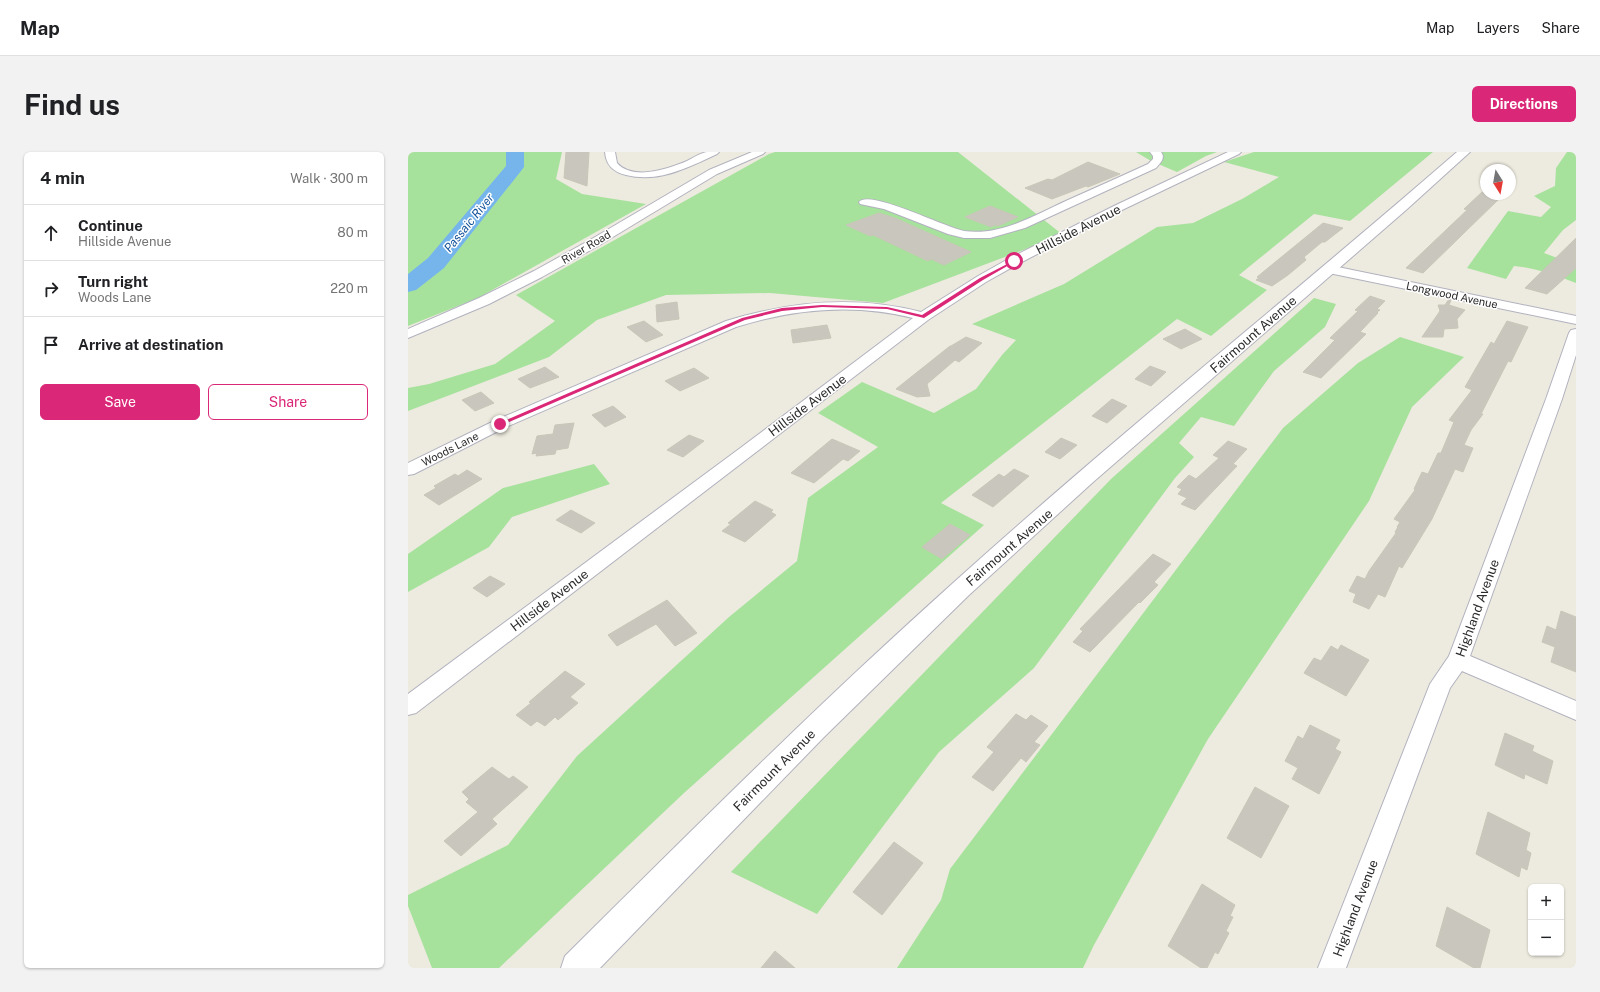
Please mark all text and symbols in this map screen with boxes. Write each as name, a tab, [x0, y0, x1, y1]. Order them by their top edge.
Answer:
text: Map	[20, 17, 60, 39]
text: Map	[1426, 20, 1454, 36]
text: Layers	[1476, 20, 1520, 36]
text: Share	[1542, 20, 1580, 36]
button: Directions	[1472, 86, 1576, 122]
text: Find us	[24, 88, 120, 121]
north arrow	[1480, 164, 1516, 200]
text: 4 min	[40, 168, 85, 188]
text: Walk · 300 m	[290, 171, 368, 186]
water label: Passaic River	[441, 191, 497, 255]
street label: Hillside Avenue	[1033, 202, 1123, 257]
text: Continue	[78, 217, 143, 234]
icon: ahead	[40, 222, 62, 244]
text: 80 m	[337, 225, 368, 240]
street label: River Road	[559, 228, 613, 266]
text: Hillside Avenue	[78, 234, 171, 249]
route start	[1005, 252, 1023, 270]
text: Turn right	[78, 273, 148, 290]
icon: right	[40, 278, 62, 300]
street label: Longwood Avenue	[1405, 279, 1499, 311]
text: 220 m	[330, 281, 368, 296]
text: Woods Lane	[78, 290, 151, 305]
street label: Fairmount Avenue	[1207, 293, 1300, 376]
icon: arrive	[40, 334, 62, 356]
text: Arrive at destination	[78, 336, 223, 353]
street label: Hillside Avenue	[765, 371, 849, 439]
button: Save	[40, 384, 200, 420]
button: Share	[208, 384, 368, 420]
route end	[491, 415, 509, 433]
street label: Woods Lane	[420, 430, 480, 468]
street label: Fairmount Avenue	[963, 506, 1056, 589]
street label: Highland Avenue	[1453, 557, 1502, 659]
street label: Hillside Avenue	[507, 566, 591, 634]
street label: Fairmount Avenue	[730, 726, 818, 814]
street label: Highland Avenue	[1330, 857, 1381, 959]
map controls	[1528, 884, 1564, 956]
button: +	[1528, 884, 1564, 920]
button: −	[1528, 920, 1564, 956]

